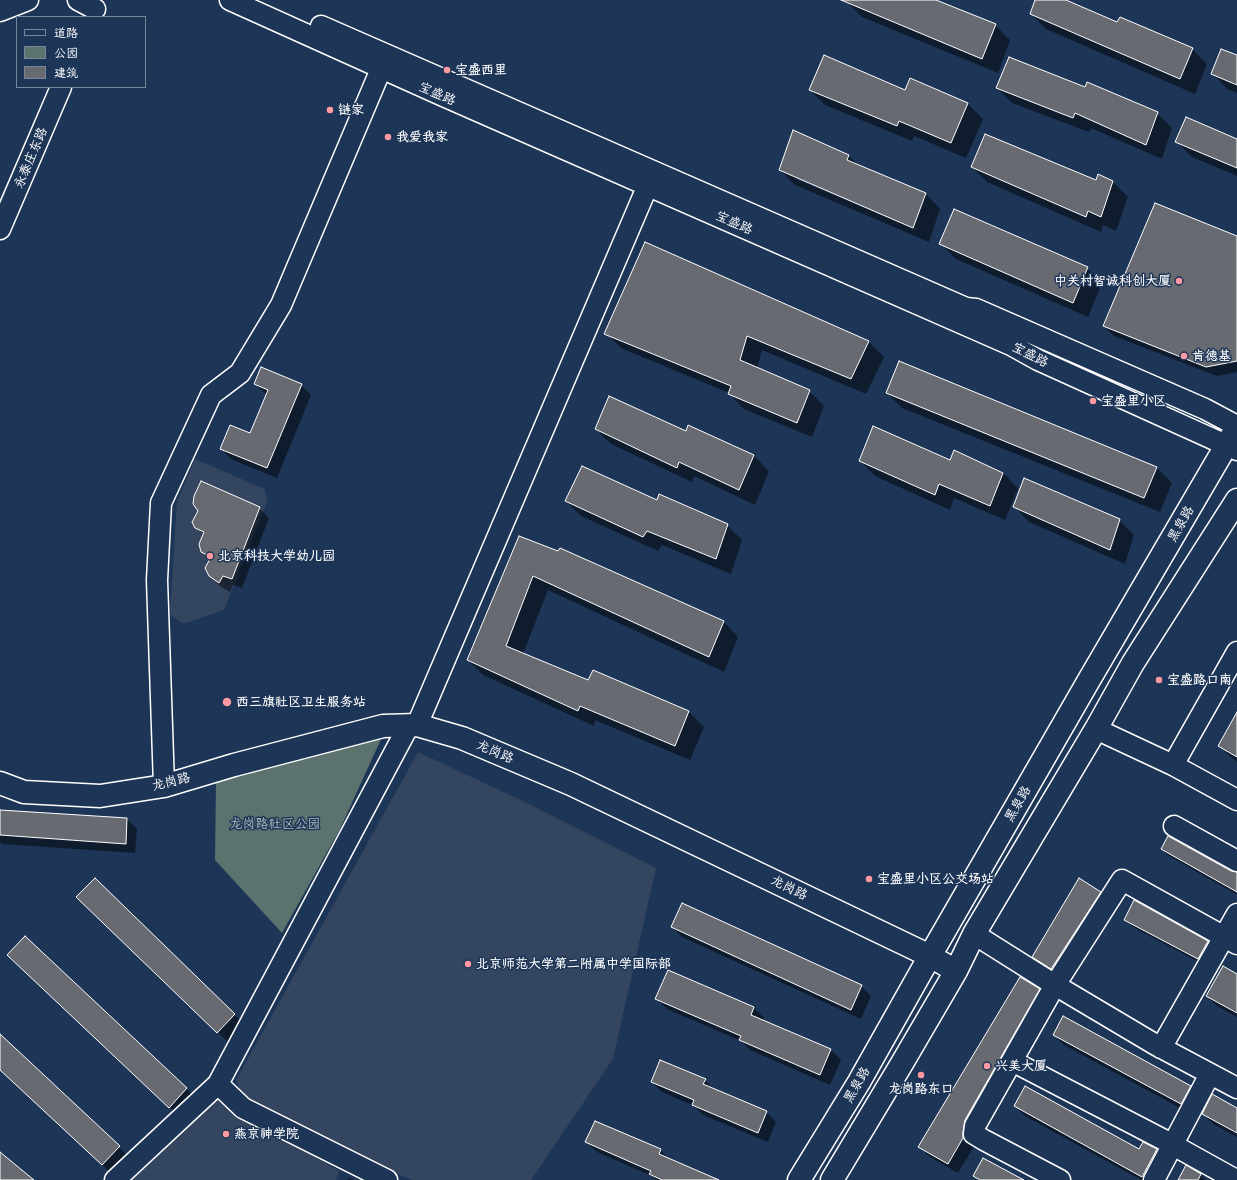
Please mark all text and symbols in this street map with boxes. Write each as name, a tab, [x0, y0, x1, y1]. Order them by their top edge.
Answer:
legend	[16, 16, 146, 88]
text: 道路	[54, 25, 78, 40]
text: 公园	[54, 45, 78, 60]
place label: 宝盛西里	[455, 62, 507, 78]
text: 建筑	[54, 65, 78, 80]
marker: 宝盛西里	[442, 65, 452, 75]
street label: 宝盛路	[416, 79, 458, 109]
place label: 链家	[338, 102, 364, 118]
marker: 链家	[325, 105, 335, 115]
street label: 永泰庄东路	[11, 125, 51, 191]
place label: 我爱我家	[396, 129, 448, 145]
marker: 我爱我家	[383, 132, 393, 142]
street label: 宝盛路	[713, 208, 755, 238]
place label: 中关村智诚科创大厦	[1054, 273, 1171, 289]
marker: 中关村智诚科创大厦	[1174, 276, 1184, 286]
street label: 宝盛路	[1009, 339, 1051, 371]
place label: 肯德基	[1192, 348, 1231, 364]
marker: 肯德基	[1179, 351, 1189, 361]
place label: 宝盛里小区	[1101, 393, 1166, 409]
marker: 宝盛里小区	[1088, 396, 1098, 406]
street label: 黑泉路	[1164, 503, 1198, 545]
place label: 北京科技大学幼儿园	[218, 548, 335, 564]
marker: 北京科技大学幼儿园	[205, 551, 215, 561]
place label: 宝盛路口南	[1167, 672, 1232, 688]
marker: 宝盛路口南	[1154, 675, 1164, 685]
place label: 西三旗社区卫生服务站	[236, 694, 366, 710]
marker: 西三旗社区卫生服务站	[221, 696, 233, 708]
street label: 龙岗路	[474, 737, 516, 767]
street label: 龙岗路	[150, 770, 192, 794]
street label: 黑泉路	[1001, 783, 1035, 825]
park label: 龙岗路社区公园	[230, 816, 320, 832]
place label: 宝盛里小区公交场站	[877, 871, 994, 887]
street label: 龙岗路	[768, 872, 810, 904]
marker: 宝盛里小区公交场站	[864, 874, 874, 884]
place label: 北京师范大学第二附属中学国际部	[476, 956, 671, 972]
marker: 北京师范大学第二附属中学国际部	[463, 959, 473, 969]
place label: 兴美大厦	[995, 1058, 1047, 1074]
marker: 兴美大厦	[982, 1061, 992, 1071]
street label: 黑泉路	[840, 1064, 874, 1106]
marker: 龙岗路东口	[916, 1070, 926, 1080]
place label: 龙岗路东口	[889, 1081, 953, 1097]
place label: 燕京神学院	[234, 1126, 299, 1142]
marker: 燕京神学院	[221, 1129, 231, 1139]

